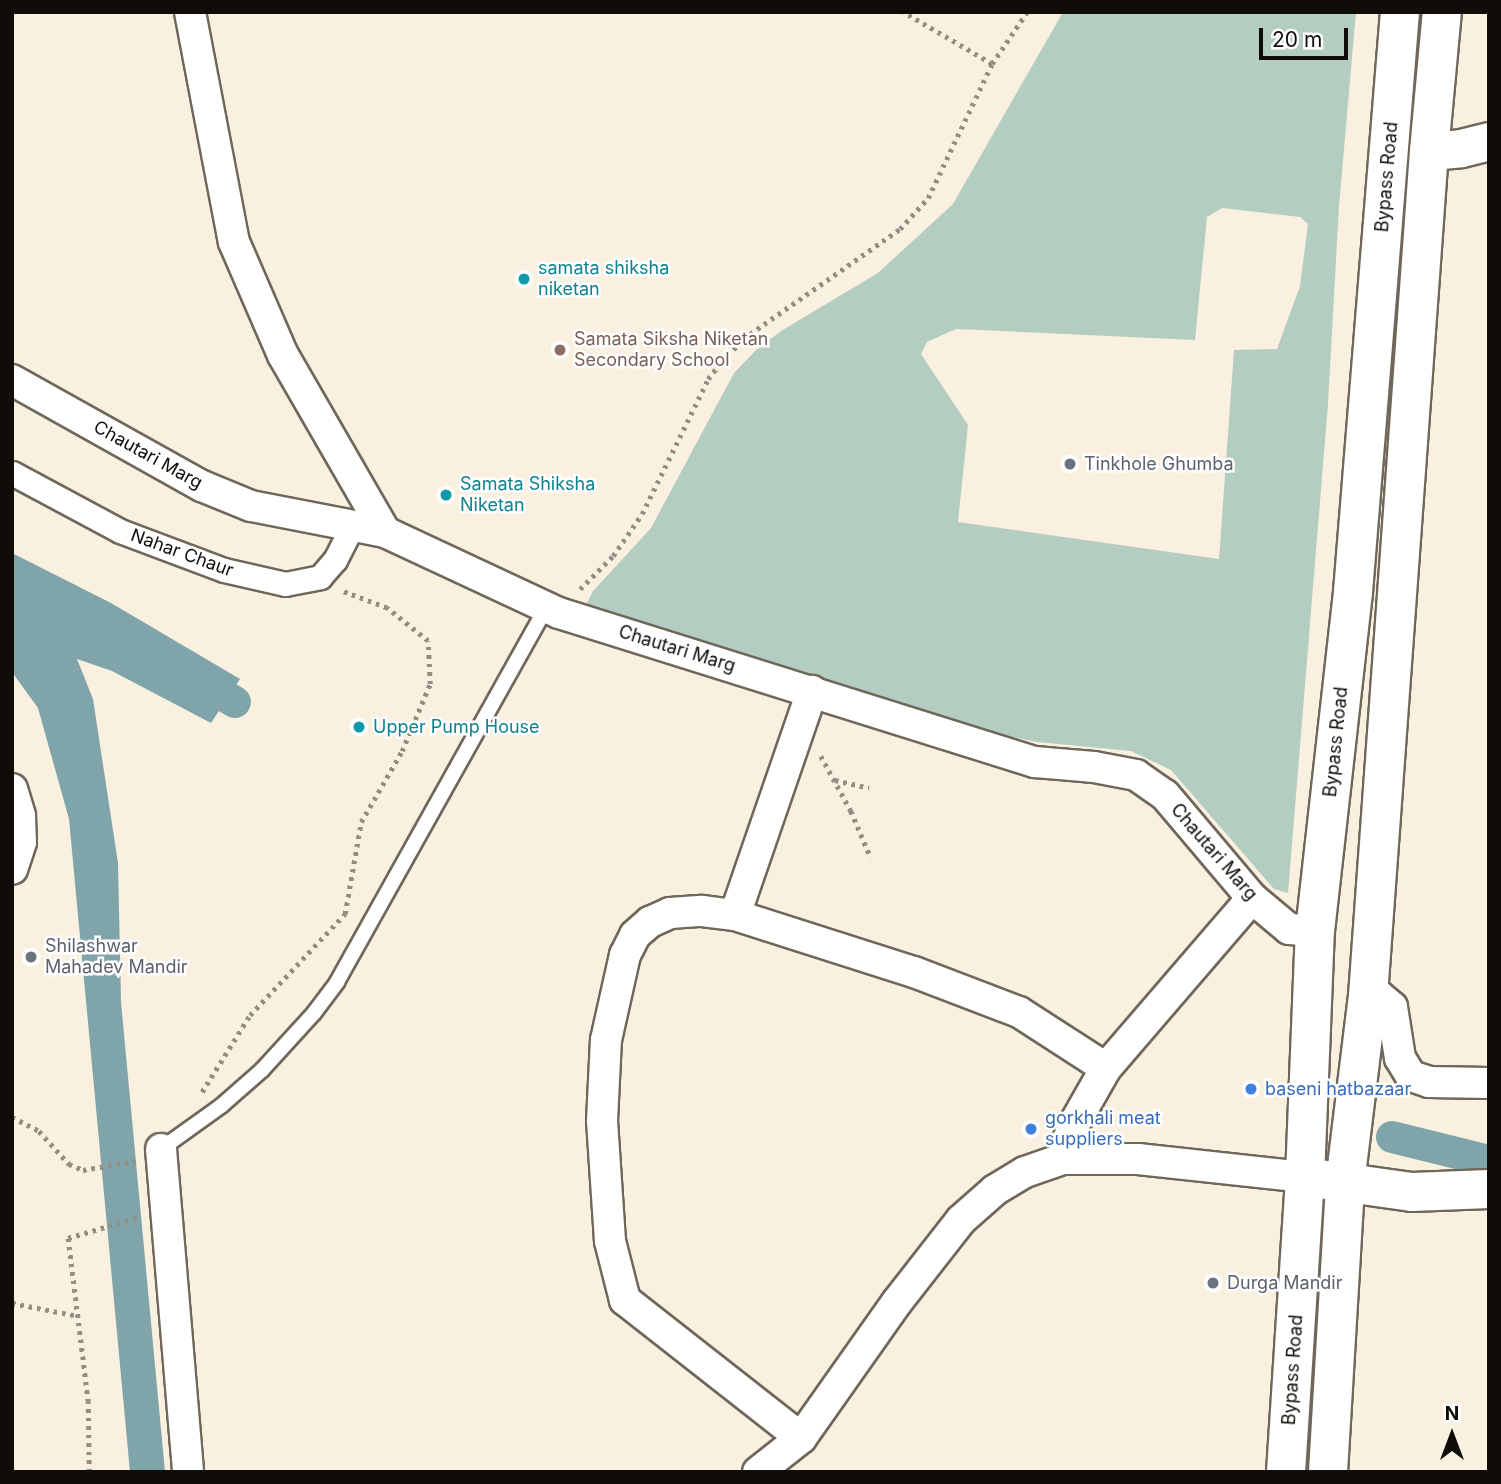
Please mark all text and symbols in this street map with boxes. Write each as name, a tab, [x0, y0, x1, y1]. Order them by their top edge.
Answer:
scale bar	[1263, 14, 1352, 58]
text: 20 m	[1272, 27, 1322, 52]
street label: Bypass Road	[1371, 121, 1403, 233]
place label: samata shiksha niketan	[538, 258, 669, 300]
marker: samata shiksha niketan	[516, 271, 532, 287]
place label: Samata Siksha Niketan Secondary School	[574, 329, 768, 372]
marker: Samata Siksha Niketan Secondary School	[552, 342, 568, 358]
street label: Chautari Marg	[90, 416, 206, 494]
place label: Tinkhole Ghumba	[1084, 453, 1234, 475]
marker: Tinkhole Ghumba	[1062, 456, 1078, 472]
place label: Samata Shiksha Niketan	[460, 474, 595, 516]
marker: Samata Shiksha Niketan	[438, 487, 454, 503]
street label: Nahar Chaur	[128, 524, 236, 582]
street label: Chautari Marg	[616, 621, 738, 677]
street label: Bypass Road	[1319, 686, 1353, 798]
place label: Upper Pump House	[373, 716, 540, 738]
marker: Upper Pump House	[351, 719, 367, 735]
street label: Chautari Marg	[1166, 799, 1262, 905]
place label: Shilashwar Mahadev Mandir	[45, 936, 188, 978]
marker: Shilashwar Mahadev Mandir	[23, 949, 39, 965]
place label: baseni hatbazaar	[1265, 1078, 1411, 1100]
marker: baseni hatbazaar	[1243, 1081, 1259, 1097]
place label: gorkhali meat suppliers	[1045, 1108, 1161, 1150]
marker: gorkhali meat suppliers	[1023, 1121, 1039, 1137]
place label: Durga Mandir	[1227, 1272, 1342, 1294]
marker: Durga Mandir	[1205, 1275, 1221, 1291]
street label: Bypass Road	[1278, 1314, 1308, 1426]
north arrow	[1417, 1400, 1487, 1470]
text: N	[1445, 1402, 1459, 1425]

